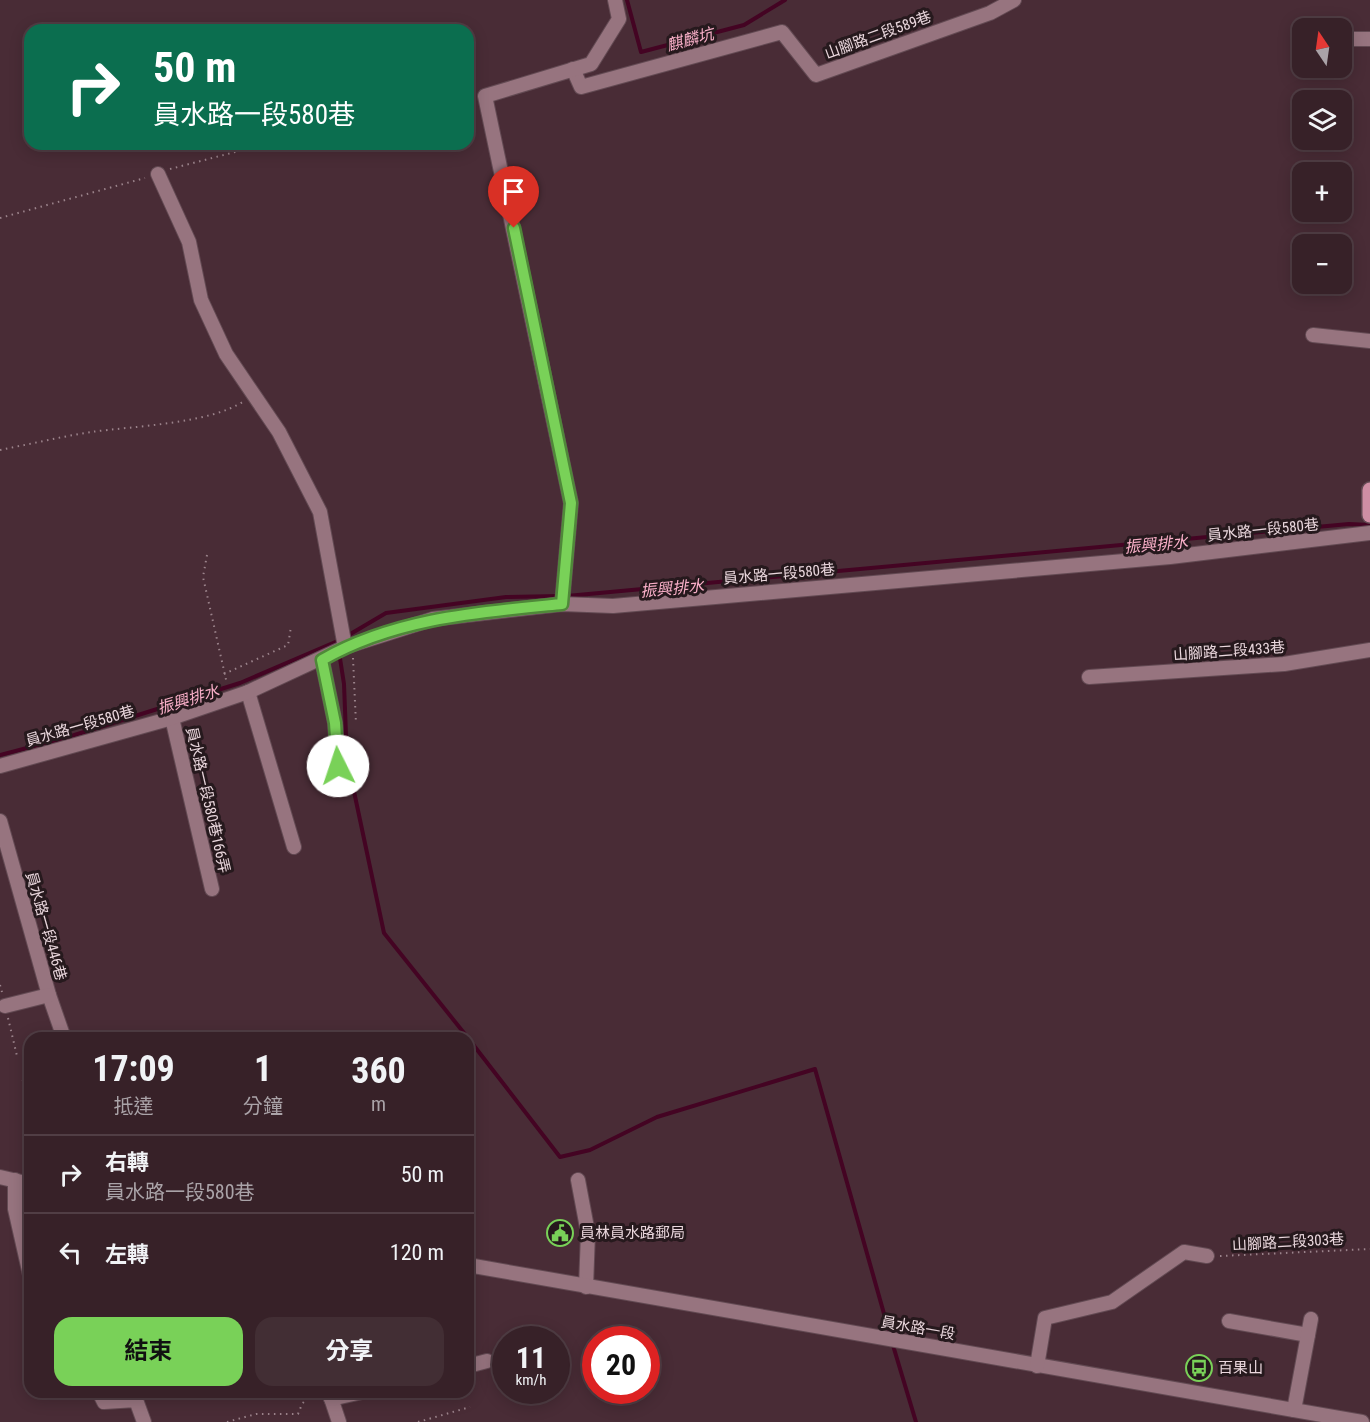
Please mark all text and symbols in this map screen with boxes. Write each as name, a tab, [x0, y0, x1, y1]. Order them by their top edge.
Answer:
street label: 山腳路二段589巷	[822, 7, 934, 63]
north arrow	[1292, 18, 1352, 78]
map controls	[1292, 18, 1352, 294]
water label: 麒麟坑	[664, 24, 718, 55]
text: 50 m	[153, 43, 236, 92]
icon: right	[54, 48, 132, 126]
button: layers	[1292, 90, 1352, 150]
text: 員水路一段580巷	[153, 99, 355, 131]
button: +	[1292, 162, 1352, 222]
pin	[488, 166, 539, 228]
icon: arrive	[497, 175, 530, 208]
button: −	[1292, 234, 1352, 294]
street label: 員水路一段580巷	[1206, 515, 1320, 545]
water label: 振興排水	[1123, 532, 1190, 557]
street label: 員水路一段580巷	[722, 560, 836, 588]
water label: 振興排水	[639, 576, 706, 601]
street label: 山腳路二段433巷	[1172, 638, 1286, 664]
water label: 振興排水	[155, 681, 222, 718]
street label: 員水路一段580巷	[24, 702, 136, 750]
street label: 員水路一段580巷166弄	[182, 725, 234, 875]
position arrow	[306, 734, 370, 798]
street label: 員水路一段446巷	[22, 870, 70, 982]
text: 17:09	[92, 1048, 175, 1090]
text: 1	[254, 1048, 272, 1090]
text: 360	[351, 1050, 406, 1092]
text: m	[371, 1092, 386, 1116]
text: 抵達	[114, 1094, 154, 1118]
text: 分鐘	[243, 1094, 283, 1118]
text: 右轉	[105, 1150, 149, 1175]
icon: right	[54, 1158, 87, 1191]
text: 50 m	[401, 1162, 444, 1187]
text: 員水路一段580巷	[105, 1180, 255, 1204]
public building icon: 員林員水路郵局	[545, 1218, 575, 1248]
place label: 員林員水路郵局	[580, 1224, 685, 1242]
street label: 山腳路二段303巷	[1231, 1230, 1345, 1254]
icon: left	[54, 1236, 87, 1269]
text: 120 m	[390, 1240, 444, 1265]
text: 左轉	[105, 1242, 149, 1267]
street label: 員水路一段	[879, 1313, 957, 1343]
button: 結束	[54, 1317, 243, 1386]
button: 分享	[255, 1317, 444, 1386]
speed limit sign: 20	[582, 1326, 660, 1404]
text: 11	[516, 1340, 546, 1375]
bus stop icon: 百果山	[1184, 1353, 1214, 1383]
place label: 百果山	[1218, 1359, 1263, 1377]
text: km/h	[516, 1371, 546, 1389]

